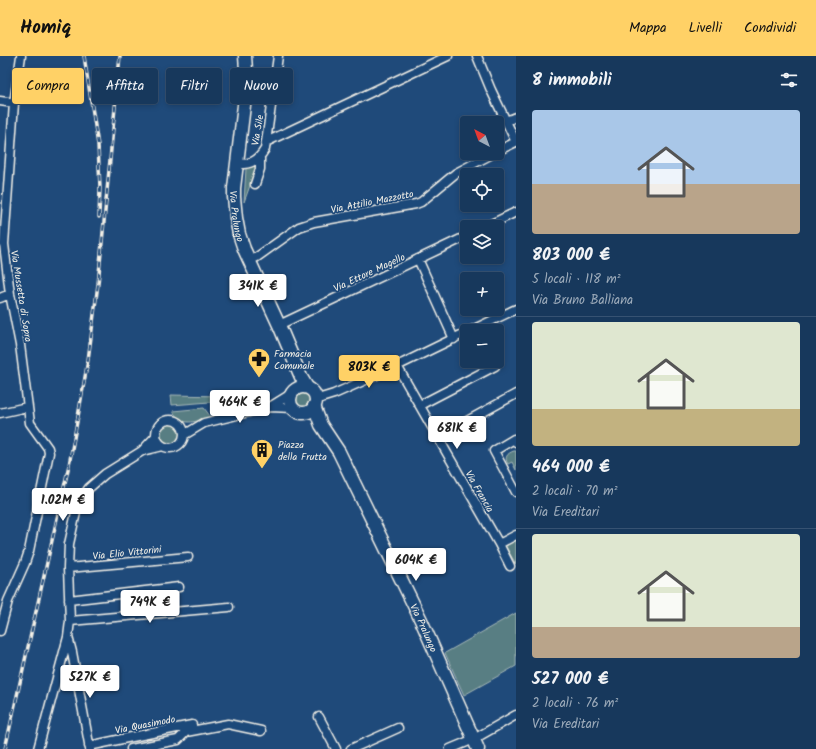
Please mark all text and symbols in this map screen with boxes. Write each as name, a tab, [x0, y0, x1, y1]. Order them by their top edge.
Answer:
text: Homiq	[20, 13, 71, 43]
text: Mappa	[629, 17, 667, 39]
text: Livelli	[689, 17, 722, 39]
text: Condividi	[744, 17, 796, 39]
text: 8 immobili	[532, 67, 612, 94]
chip: Compra	[12, 68, 84, 104]
chip: Affitta	[92, 68, 158, 104]
chip: Filtri	[166, 68, 222, 104]
chip: Nuovo	[230, 68, 293, 104]
icon: filters	[778, 69, 800, 91]
street label: Via Sile	[247, 113, 269, 147]
north arrow	[460, 116, 504, 160]
map controls	[460, 116, 504, 368]
icon: home	[630, 136, 702, 208]
button: locate	[460, 168, 504, 212]
street label: Via Attilio Mazzotto	[329, 186, 415, 218]
street label: Via Pralungo	[225, 190, 248, 245]
button: layers	[460, 220, 504, 264]
text: 803 000 €	[532, 242, 610, 269]
street label: Via Mussetta di Sopra	[6, 249, 36, 343]
street label: Via Ettore Magello	[331, 249, 408, 297]
text: 5 locali · 118 m²	[532, 269, 621, 290]
button: +	[460, 272, 504, 316]
pin: 341K €	[225, 274, 291, 308]
text: 341K €	[238, 276, 278, 297]
text: Via Bruno Balliana	[532, 290, 633, 311]
button: −	[460, 324, 504, 368]
pharmacy icon: Farmacia Comunale	[246, 346, 272, 379]
place label: Farmacia Comunale	[274, 346, 315, 374]
icon: home	[630, 348, 702, 420]
pin: 803K €	[336, 355, 402, 389]
text: 803K €	[348, 357, 390, 378]
pin: 464K €	[207, 390, 273, 424]
text: 464K €	[219, 392, 261, 413]
pin: 681K €	[424, 416, 490, 450]
text: 681K €	[437, 418, 477, 439]
building icon: Piazza della Frutta	[249, 437, 275, 470]
place label: Piazza della Frutta	[278, 437, 327, 465]
text: 464 000 €	[532, 454, 610, 481]
street label: Via Francia	[461, 467, 498, 516]
text: 2 locali · 70 m²	[532, 481, 618, 502]
pin: 1.02M €	[26, 488, 100, 522]
text: 1.02M €	[41, 490, 85, 511]
text: Via Ereditari	[532, 502, 599, 523]
street label: Via Elio Vittorini	[92, 541, 163, 565]
pin: 604K €	[383, 548, 449, 582]
text: 604K €	[395, 550, 437, 571]
icon: home	[630, 560, 702, 632]
pin: 749K €	[117, 590, 183, 624]
text: 749K €	[130, 592, 170, 613]
street label: Via Pralungo	[405, 601, 441, 655]
pin: 527K €	[57, 665, 123, 699]
text: 527 000 €	[532, 666, 609, 693]
text: 527K €	[69, 667, 111, 688]
text: 2 locali · 76 m²	[532, 693, 618, 714]
street label: Via Quasimodo	[114, 711, 177, 739]
text: Via Ereditari	[532, 714, 599, 735]

